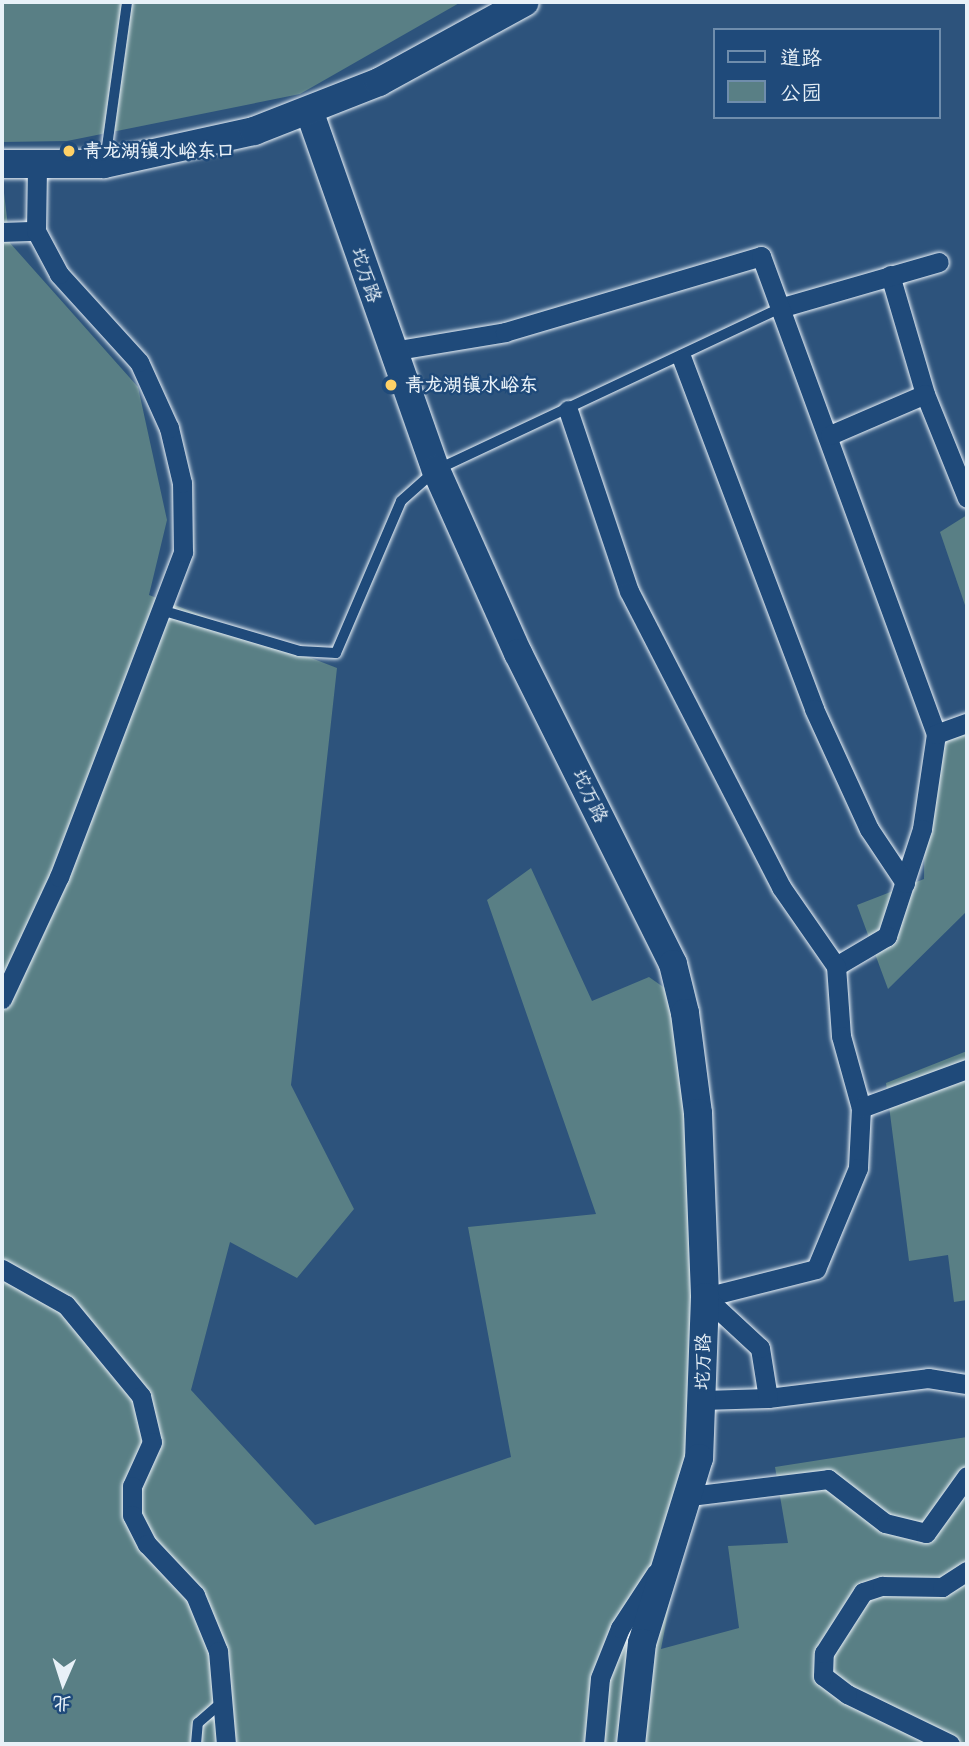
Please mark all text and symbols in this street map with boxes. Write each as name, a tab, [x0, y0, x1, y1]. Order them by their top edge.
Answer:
legend	[713, 28, 941, 119]
text: 道路	[780, 44, 822, 71]
text: 公园	[780, 79, 822, 106]
place label: 青龙湖镇水峪东口	[83, 140, 235, 162]
marker: 青龙湖镇水峪东口	[61, 143, 77, 159]
street label: 坨万路	[346, 244, 386, 306]
place label: 青龙湖镇水峪东	[405, 374, 538, 396]
marker: 青龙湖镇水峪东	[383, 377, 399, 393]
street label: 坨万路	[567, 765, 613, 827]
street label: 坨万路	[691, 1333, 715, 1391]
north arrow	[28, 1648, 98, 1718]
text: 北	[52, 1691, 72, 1716]

